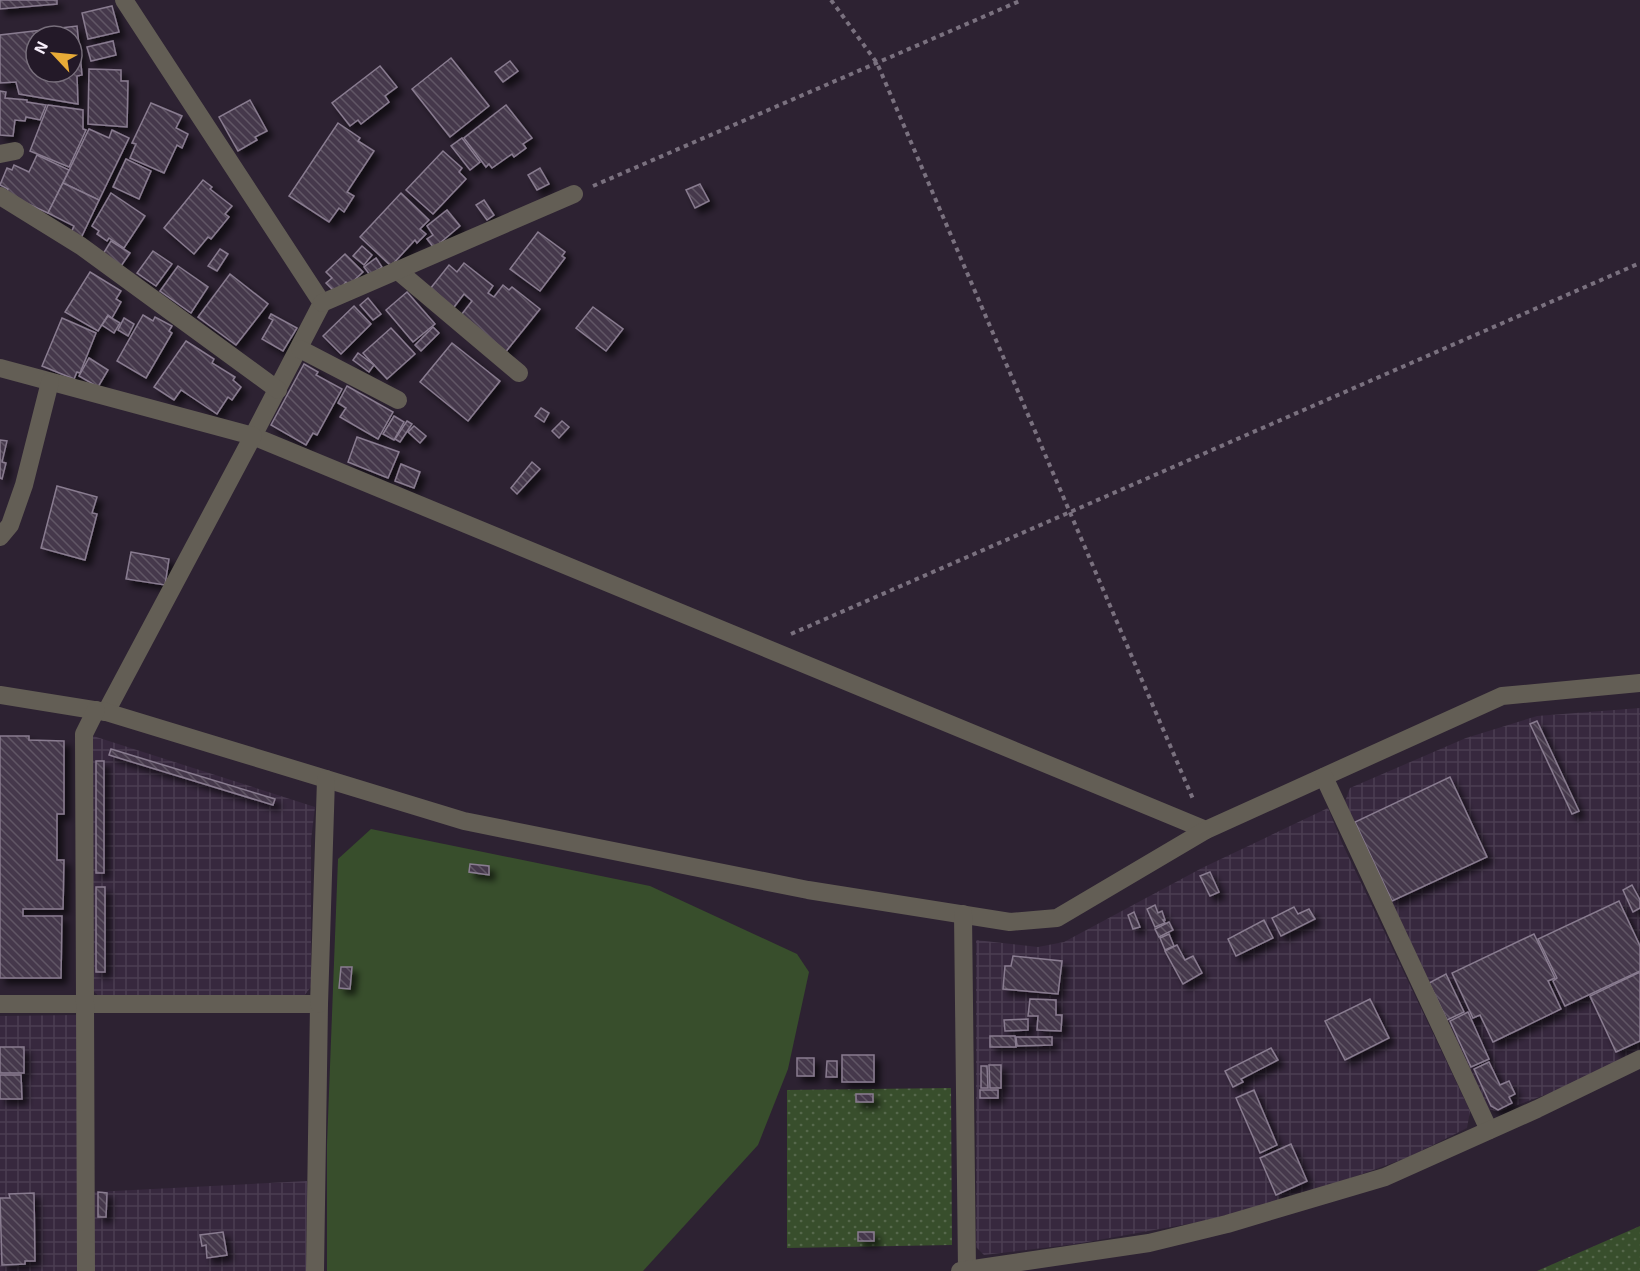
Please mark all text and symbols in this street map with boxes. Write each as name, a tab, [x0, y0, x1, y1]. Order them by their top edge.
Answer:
north arrow	[24, 24, 84, 84]
text: N	[29, 38, 51, 57]

